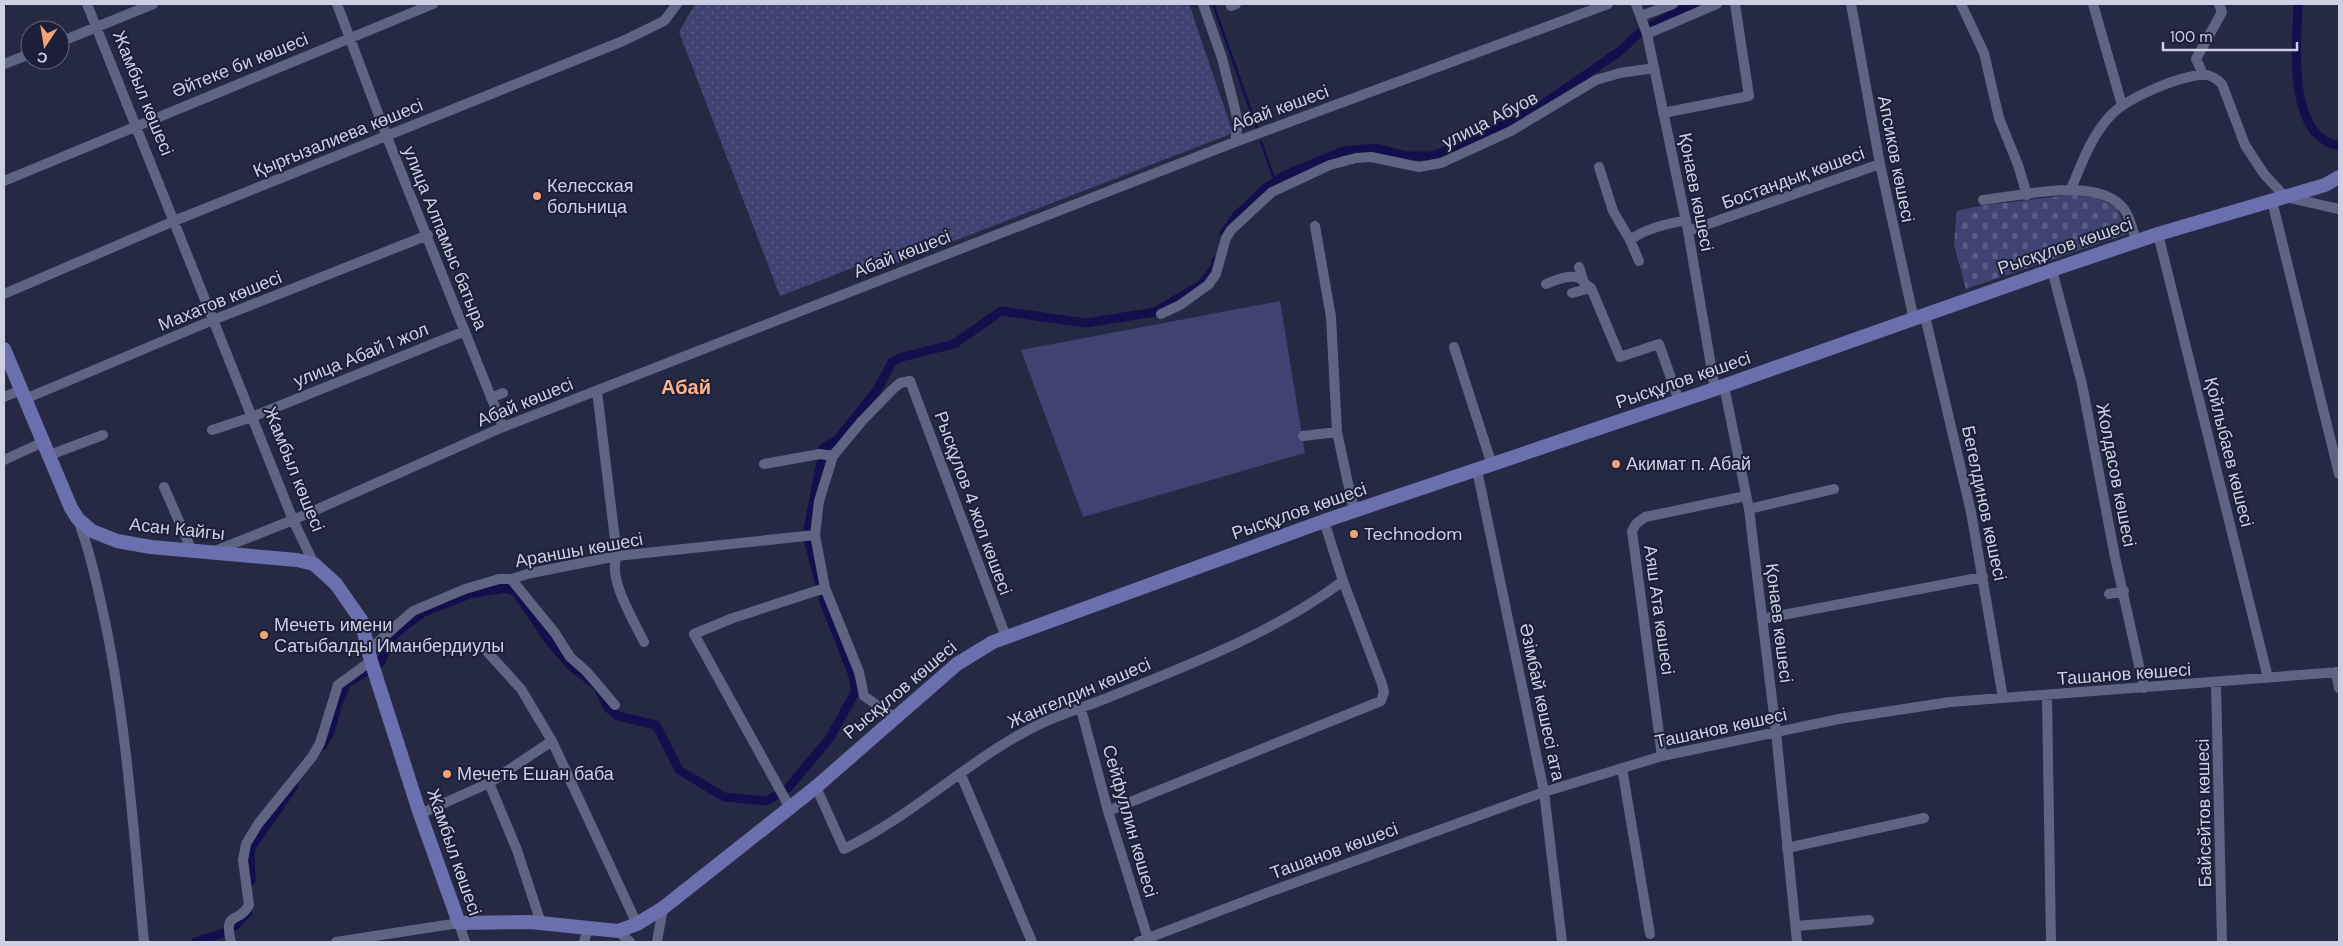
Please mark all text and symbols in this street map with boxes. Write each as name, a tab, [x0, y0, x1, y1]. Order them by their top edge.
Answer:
north arrow	[20, 20, 70, 70]
scale bar	[2163, 20, 2297, 52]
street label: Жамбыл көшесі	[107, 27, 179, 159]
street label: Әйтеке би көшесі	[168, 27, 312, 103]
text: 100 m	[2170, 27, 2213, 47]
text: С	[35, 48, 49, 68]
street label: Абай көшесі	[1228, 79, 1332, 137]
street label: улица Абуов	[1438, 86, 1542, 154]
street label: Қырғызалиева көшесі	[249, 93, 427, 183]
street label: Апсиков көшесі	[1872, 94, 1920, 224]
street label: Қонаев көшесі	[1673, 131, 1719, 253]
street label: Бостандық көшесі	[1718, 141, 1868, 215]
street label: улица Алпамыс батыра	[397, 142, 493, 334]
place label: Келесская больница	[547, 174, 633, 219]
marker: Келесская больница	[531, 190, 543, 202]
street label: Рысқұлов көшесі	[1994, 212, 2136, 280]
street label: Абай көшесі	[850, 225, 954, 283]
street label: Махатов көшесі	[155, 265, 285, 337]
street label: улица Абай 1 жол	[290, 317, 432, 393]
street label: Рысқұлов көшесі	[1612, 346, 1754, 414]
street label: Абай көшесі	[473, 372, 577, 432]
district label: Абай	[661, 374, 711, 400]
street label: Қойлыбаев көшесі	[2199, 375, 2259, 529]
street label: Жолдасов көшесі	[2090, 401, 2142, 549]
street label: Жамбыл көшесі	[258, 403, 330, 535]
street label: Рысқұлов 4 жол көшесі	[929, 408, 1017, 598]
street label: Бегелдинов көшесі	[1956, 423, 2012, 583]
place label: Акимат п. Абай	[1626, 452, 1751, 476]
marker: Акимат п. Абай	[1610, 458, 1622, 470]
street label: Рысқұлов көшесі	[1228, 477, 1370, 545]
street label: Асан Кайгы	[128, 512, 226, 546]
place label: Technodom	[1364, 522, 1462, 546]
street label: Араншы көшесі	[513, 527, 645, 573]
marker: Technodom	[1348, 528, 1360, 540]
street label: Аяш Ата көшесі	[1638, 544, 1680, 676]
street label: Қонаев көшесі	[1760, 562, 1798, 684]
place label: Мечеть имени Сатыбалды Иманбердиулы	[274, 613, 504, 658]
street label: Әзімбай көшесі ата	[1514, 621, 1571, 784]
marker: Мечеть имени Сатыбалды Иманбердиулы	[258, 629, 270, 641]
street label: Рысқұлов көшесі	[838, 635, 962, 745]
street label: Жангелдин көшесі	[1004, 652, 1154, 734]
street label: Ташанов көшесі	[2056, 657, 2192, 691]
street label: Ташанов көшесі	[1653, 702, 1789, 754]
street label: Байсейтов көшесі	[2191, 738, 2217, 888]
street label: Сейфуллин көшесі	[1097, 742, 1163, 900]
place label: Мечеть Ешан баба	[457, 762, 615, 786]
marker: Мечеть Ешан баба	[441, 768, 453, 780]
street label: Жамбыл көшесі	[421, 785, 487, 919]
street label: Ташанов көшесі	[1267, 817, 1401, 885]

